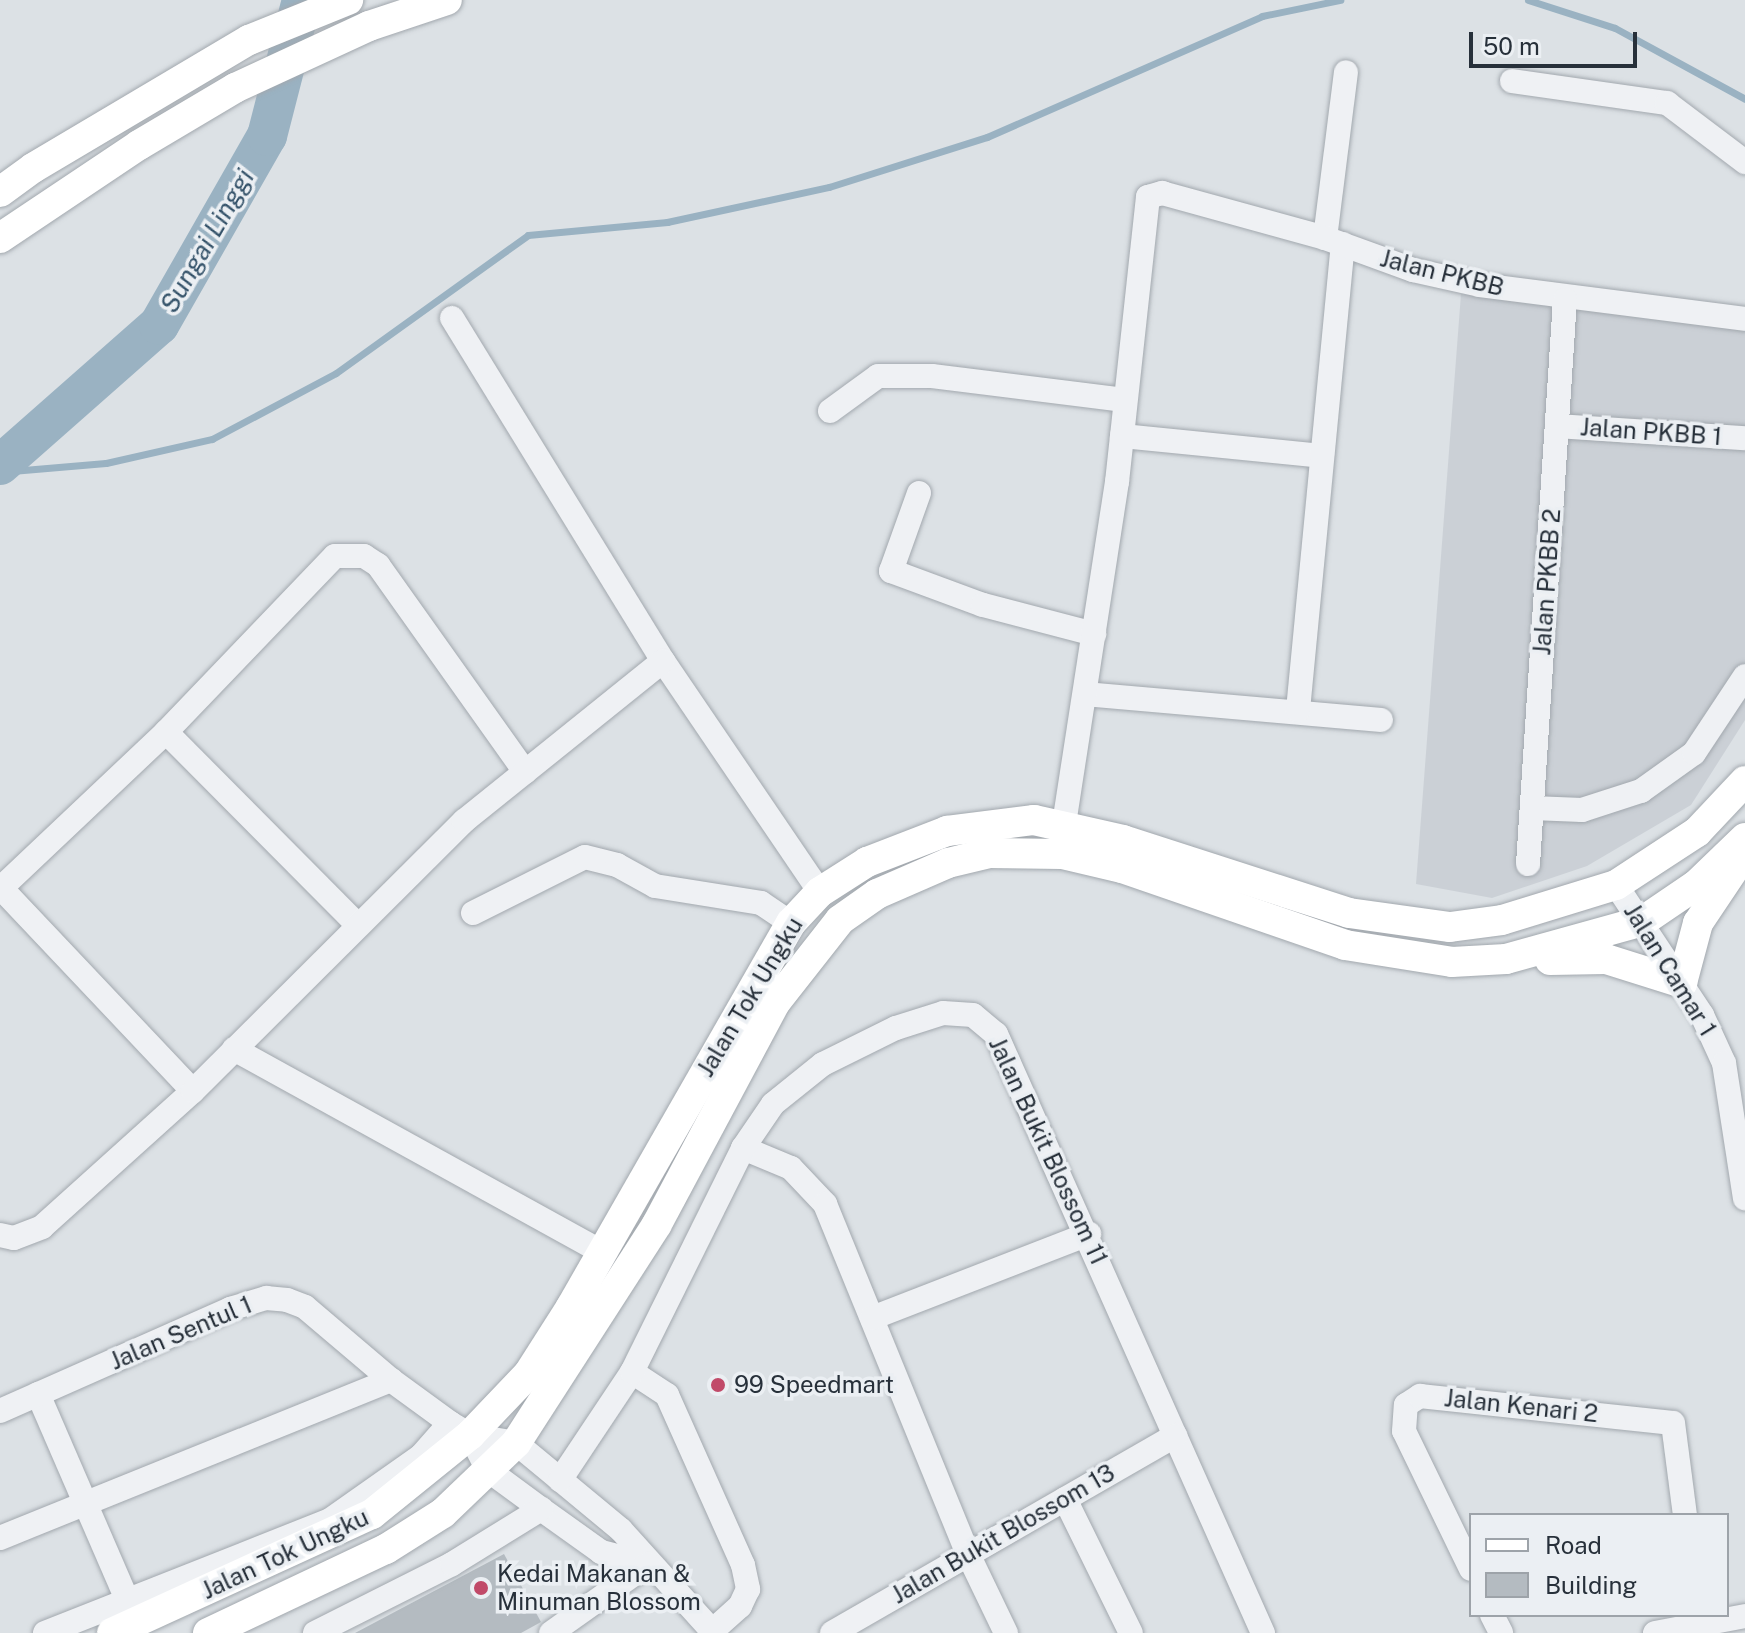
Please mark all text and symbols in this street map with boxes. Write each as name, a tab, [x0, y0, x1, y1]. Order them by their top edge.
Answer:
scale bar	[1473, 16, 1641, 66]
text: 50 m	[1483, 32, 1540, 60]
water label: Sungai Linggi	[153, 164, 261, 318]
street label: Jalan PKBB	[1377, 244, 1507, 302]
street label: Jalan PKBB 1	[1579, 413, 1723, 451]
street label: Jalan PKBB 2	[1528, 508, 1566, 656]
street label: Jalan Camar 1	[1618, 898, 1722, 1042]
street label: Jalan Tok Ungku	[691, 912, 809, 1082]
street label: Jalan Bukit Blossom 11	[983, 1033, 1113, 1269]
street label: Jalan Sentul 1	[105, 1290, 257, 1376]
place label: 99 Speedmart	[734, 1371, 894, 1399]
marker: 99 Speedmart	[709, 1376, 727, 1394]
street label: Jalan Kenari 2	[1443, 1384, 1599, 1428]
street label: Jalan Bukit Blossom 13	[886, 1458, 1120, 1610]
street label: Jalan Tok Ungku	[197, 1503, 373, 1605]
legend	[1469, 1513, 1729, 1617]
text: Road	[1545, 1531, 1602, 1559]
place label: Kedai Makanan & Minuman Blossom	[497, 1560, 701, 1616]
text: Building	[1545, 1571, 1637, 1599]
marker: Kedai Makanan & Minuman Blossom	[472, 1579, 490, 1597]

